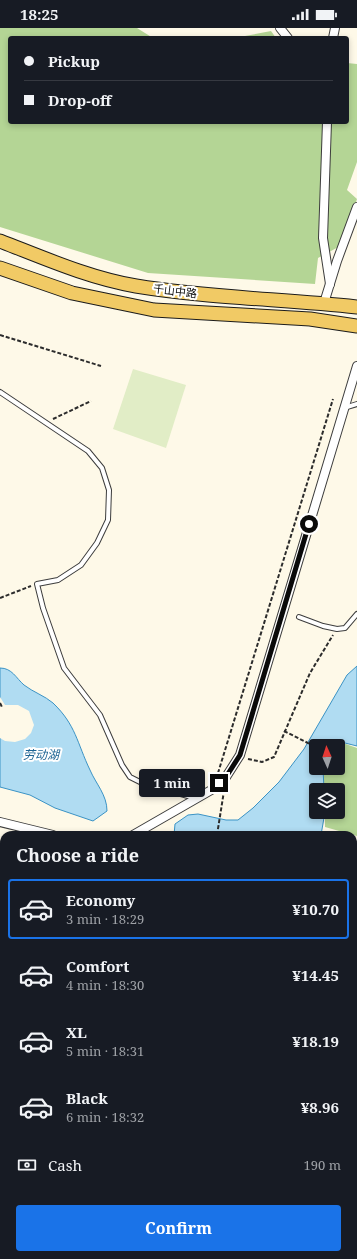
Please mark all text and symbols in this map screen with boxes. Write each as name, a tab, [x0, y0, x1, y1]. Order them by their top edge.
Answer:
text: 18:25	[20, 4, 58, 24]
text: Pickup	[48, 51, 100, 71]
text: Drop-off	[48, 90, 112, 110]
street label: 千山中路	[152, 280, 198, 301]
route start	[300, 515, 318, 533]
north arrow	[309, 739, 345, 775]
map controls	[309, 739, 345, 819]
water label: 劳动湖	[23, 746, 61, 763]
callout: 1 min	[139, 769, 205, 797]
text: 1 min	[154, 774, 190, 792]
route end	[210, 774, 228, 792]
button: layers	[309, 783, 345, 819]
text: Choose a ride	[16, 843, 139, 867]
text: Economy	[66, 890, 135, 910]
icon: car	[18, 891, 54, 927]
text: ¥10.70	[292, 899, 339, 919]
text: 3 min · 18:29	[66, 910, 144, 928]
text: Comfort	[66, 956, 129, 976]
icon: car	[18, 957, 54, 993]
text: ¥14.45	[292, 965, 339, 985]
text: 4 min · 18:30	[66, 976, 144, 994]
text: XL	[66, 1022, 87, 1042]
icon: car	[18, 1023, 54, 1059]
text: ¥18.19	[292, 1031, 339, 1051]
text: 5 min · 18:31	[66, 1042, 144, 1060]
text: Black	[66, 1088, 108, 1108]
icon: car	[18, 1089, 54, 1125]
text: ¥8.96	[301, 1097, 339, 1117]
text: 6 min · 18:32	[66, 1108, 144, 1126]
icon: cash	[16, 1154, 38, 1176]
text: Cash	[48, 1155, 82, 1175]
text: 190 m	[304, 1156, 341, 1174]
button: Confirm	[16, 1205, 341, 1251]

